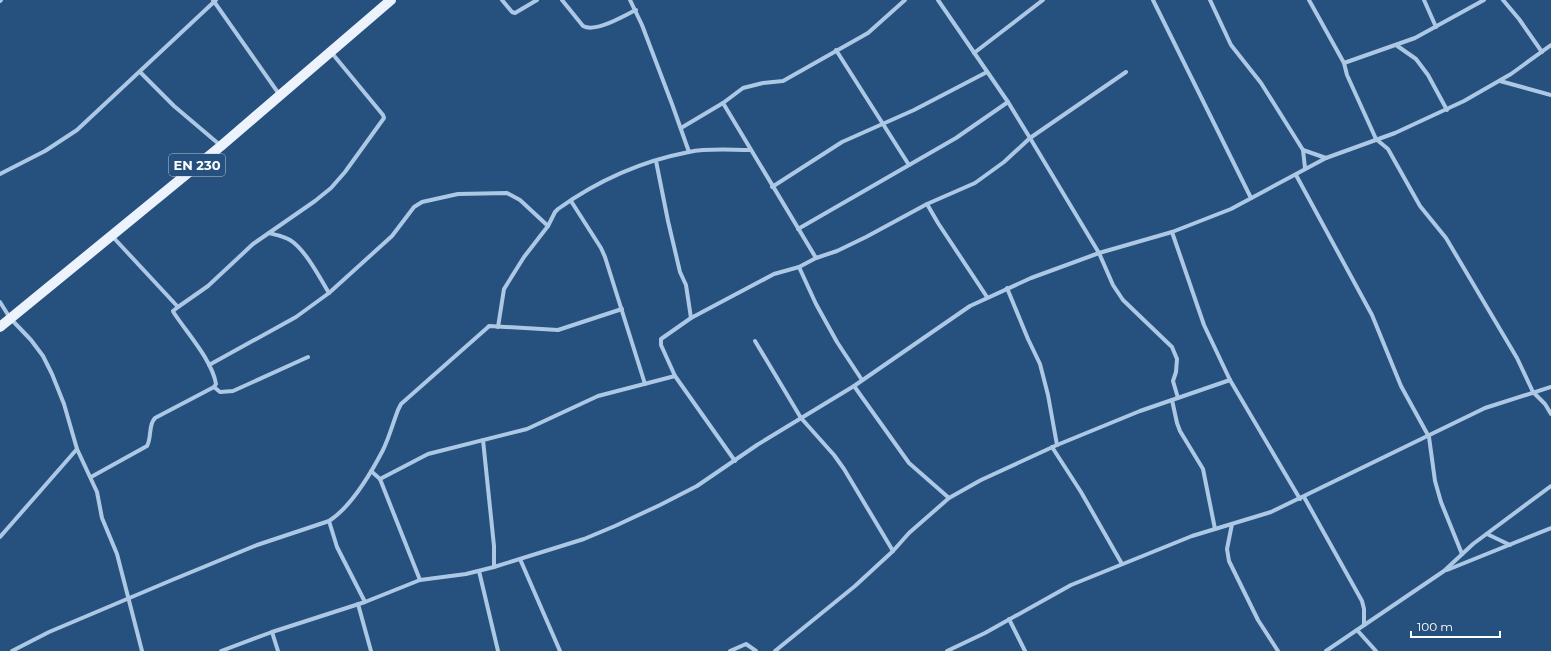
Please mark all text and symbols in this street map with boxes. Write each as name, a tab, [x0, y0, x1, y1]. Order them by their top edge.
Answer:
road number: EN 230	[169, 154, 225, 176]
scale bar	[1411, 613, 1500, 639]
text: 100 m	[1417, 619, 1453, 634]

